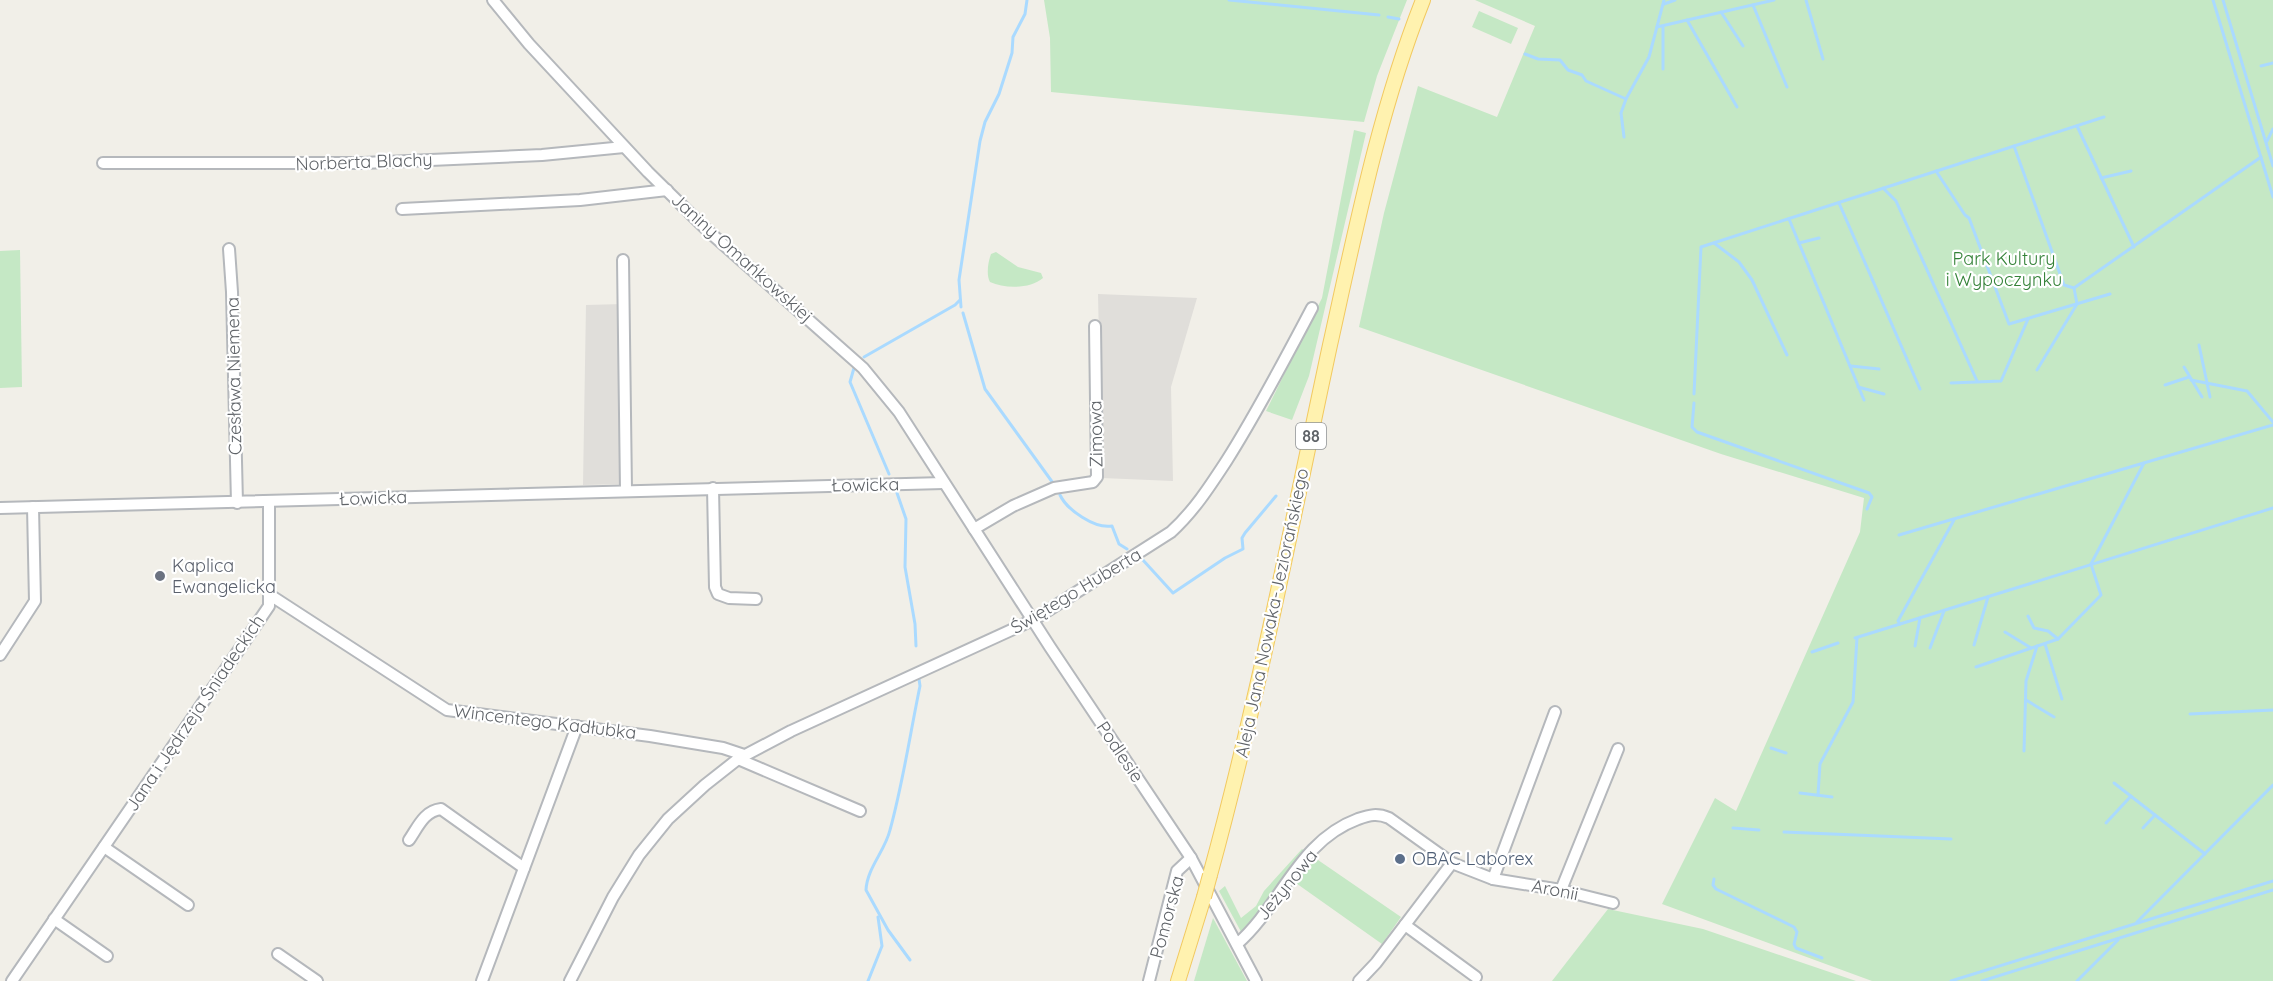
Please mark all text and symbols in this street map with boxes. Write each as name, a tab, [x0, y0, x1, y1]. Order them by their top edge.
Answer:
street label: Norberta Blachy	[295, 148, 433, 175]
street label: Janiny Omańkowskiej	[667, 188, 818, 327]
park label: Park Kultury i Wypoczynku	[1946, 247, 2062, 291]
street label: Czesława Niemena	[221, 297, 246, 455]
street label: Zimowa	[1083, 400, 1108, 468]
road number: 88	[1296, 423, 1326, 449]
street label: Aleja Jana Nowaka-Jeziorańskiego	[1230, 466, 1313, 760]
street label: Łowicka	[831, 472, 899, 497]
street label: Łowicka	[338, 485, 408, 510]
street label: Świętego Huberta	[1006, 542, 1145, 639]
place label: Kaplica Ewangelicka	[172, 554, 276, 598]
marker: Kaplica Ewangelicka	[153, 569, 167, 583]
street label: Jana i Jędrzeja Śniadeckich	[120, 610, 269, 816]
street label: Wincentego Kadłubka	[452, 699, 638, 744]
street label: Podlesie	[1092, 717, 1149, 787]
street label: Jeżynowa	[1251, 844, 1322, 925]
place label: OBAC Laborex	[1412, 847, 1534, 870]
marker: OBAC Laborex	[1393, 852, 1407, 866]
street label: Pomorska	[1144, 873, 1189, 961]
street label: Aronii	[1530, 874, 1580, 905]

